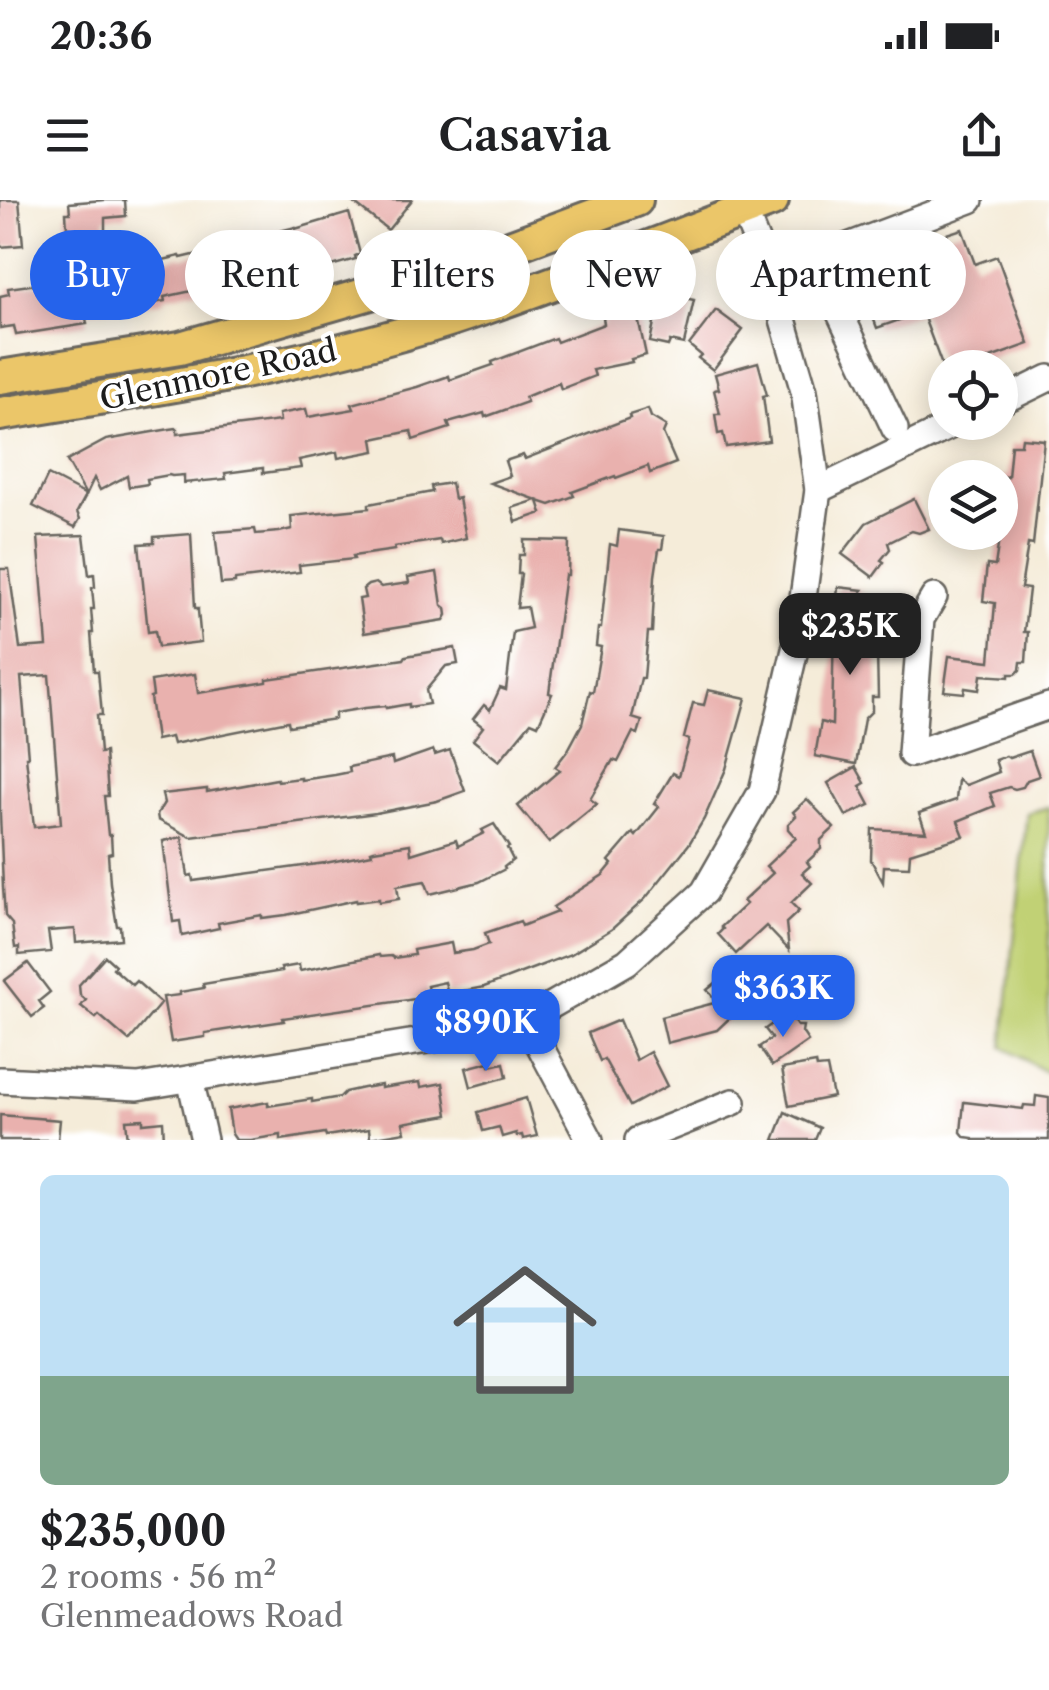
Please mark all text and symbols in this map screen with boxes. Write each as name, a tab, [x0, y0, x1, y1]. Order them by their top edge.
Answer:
text: 20:36	[50, 12, 152, 59]
text: Casavia	[438, 107, 611, 163]
icon: menu	[40, 108, 95, 163]
icon: share	[954, 108, 1009, 163]
chip: Buy	[30, 230, 165, 320]
chip: Rent	[185, 230, 334, 320]
chip: Filters	[354, 230, 530, 320]
chip: New	[550, 230, 696, 320]
chip: Apartment	[716, 230, 966, 320]
street label: Glenmore Road	[96, 330, 340, 418]
map controls	[928, 350, 1018, 550]
button: locate	[928, 350, 1018, 440]
button: layers	[928, 460, 1018, 550]
pin: $235K	[780, 593, 920, 678]
text: $235K	[801, 606, 899, 645]
pin: $363K	[713, 955, 853, 1040]
text: $363K	[734, 968, 832, 1007]
pin: $890K	[416, 989, 556, 1074]
text: $890K	[435, 1002, 537, 1041]
icon: home	[435, 1240, 615, 1420]
text: $235,000	[40, 1505, 226, 1557]
text: 2 rooms · 56 m²	[40, 1557, 277, 1596]
text: Glenmeadows Road	[40, 1596, 343, 1635]

